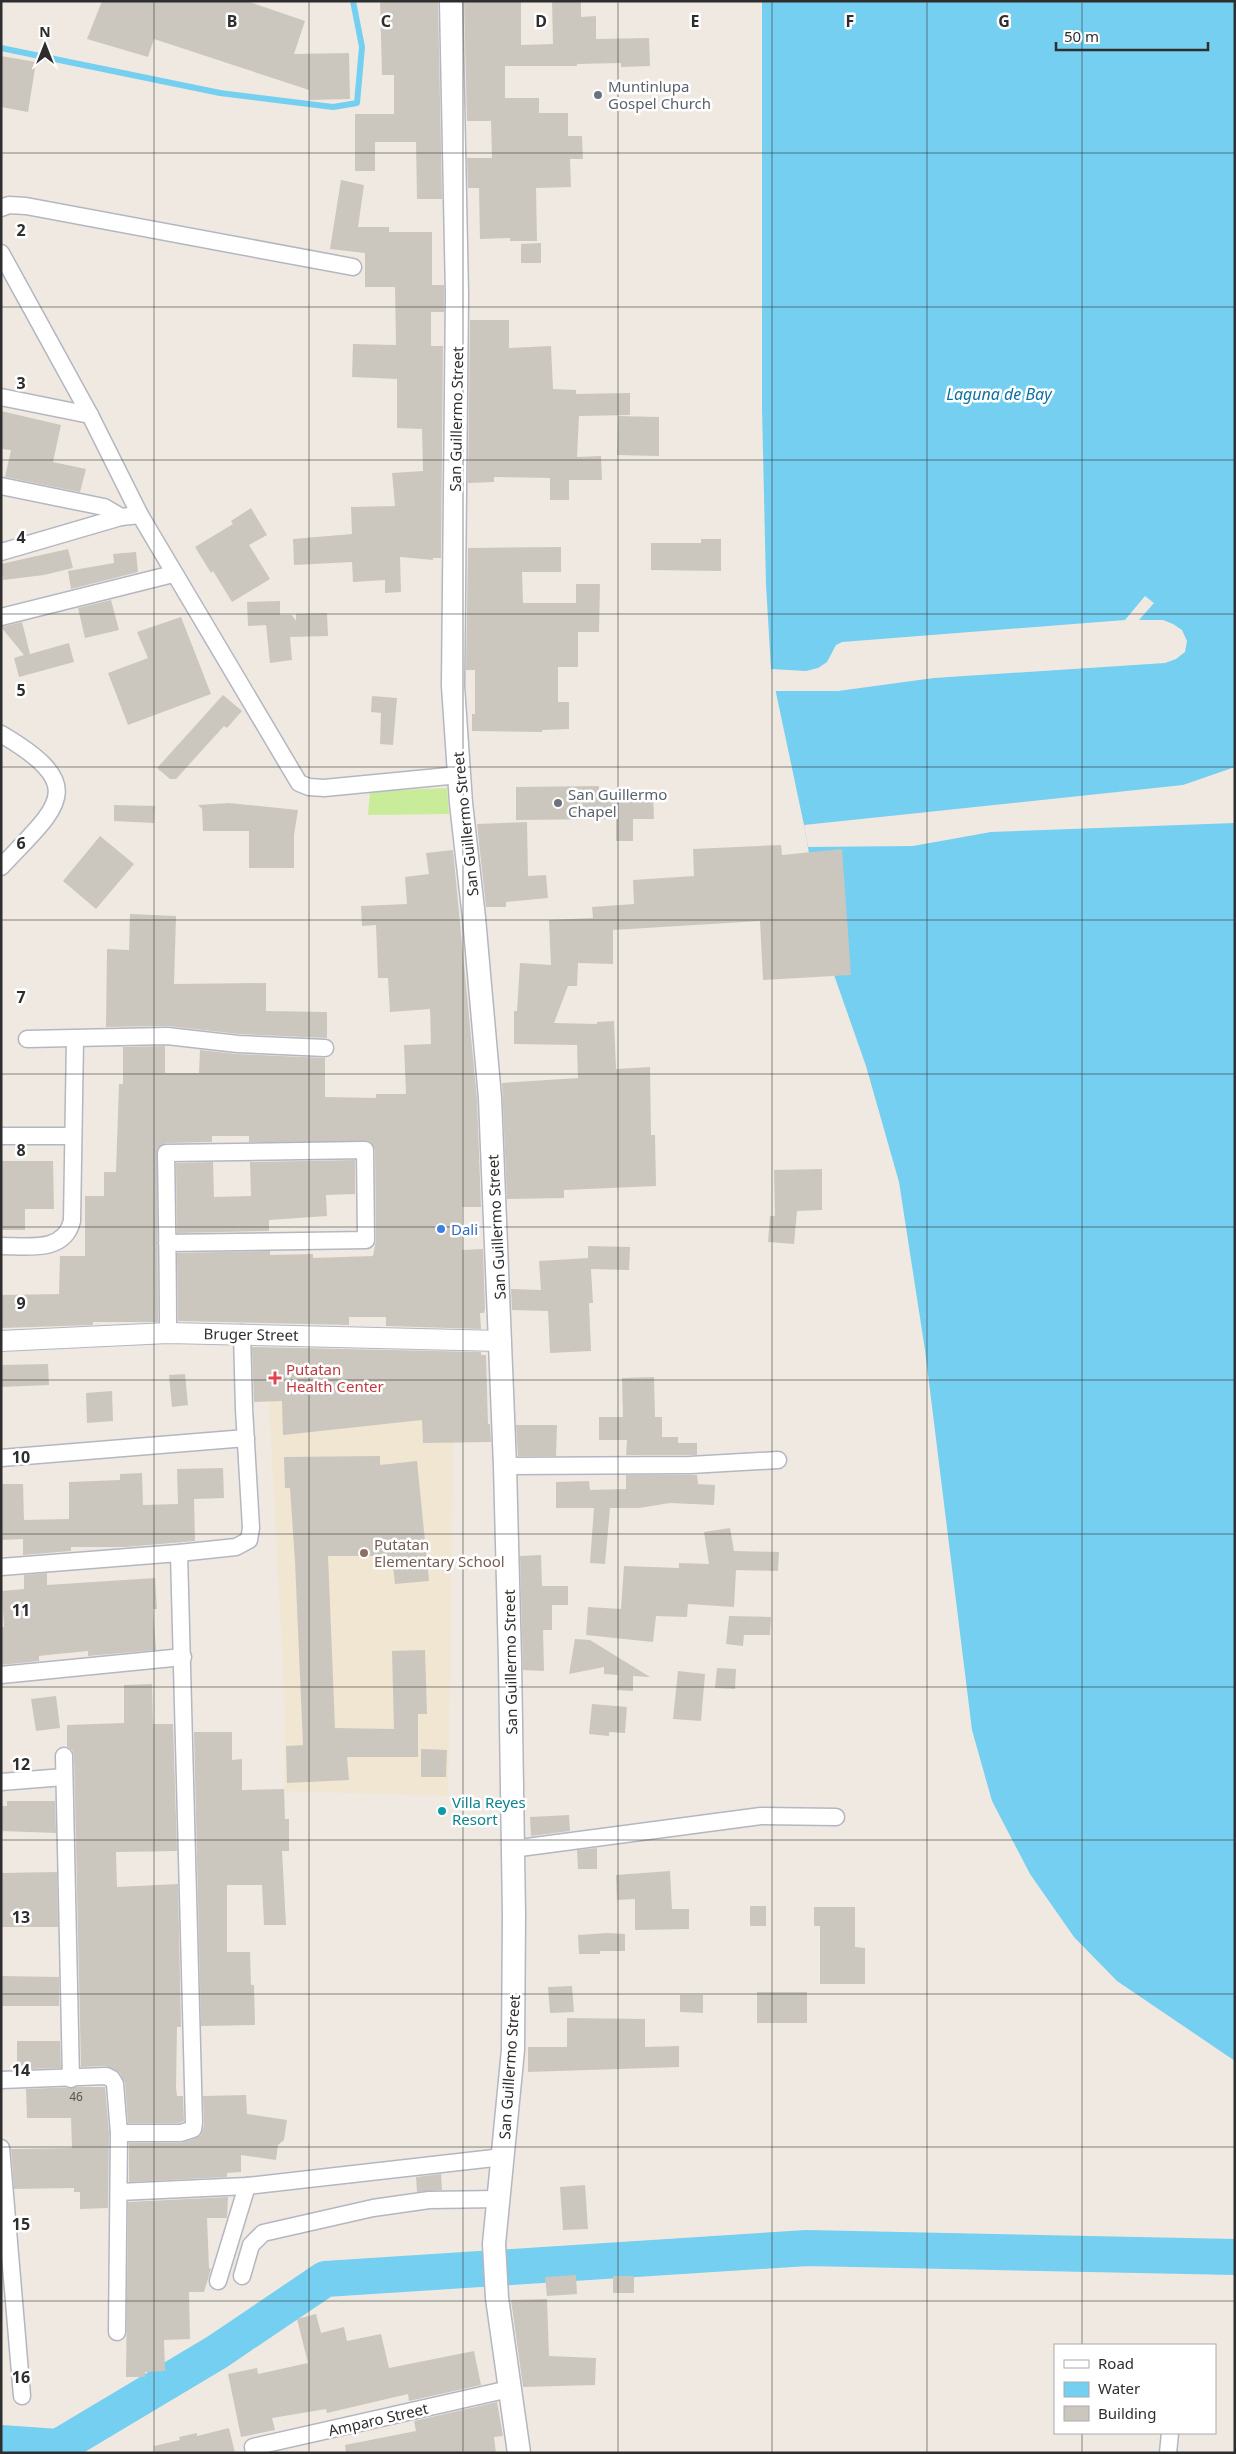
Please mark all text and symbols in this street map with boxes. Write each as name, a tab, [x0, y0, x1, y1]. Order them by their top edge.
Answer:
text: B	[227, 10, 237, 32]
text: C	[381, 10, 391, 32]
text: D	[535, 10, 547, 32]
text: E	[691, 10, 700, 32]
text: F	[846, 10, 854, 32]
text: G	[998, 10, 1010, 32]
north arrow	[20, 20, 70, 70]
scale bar	[1056, 20, 1208, 52]
text: N	[39, 22, 51, 41]
text: 50 m	[1064, 26, 1099, 46]
place label: Muntinlupa Gospel Church	[608, 76, 711, 113]
marker: Muntinlupa Gospel Church	[592, 89, 604, 101]
text: 2	[16, 219, 26, 241]
street label: San Guillermo Street	[445, 346, 467, 492]
text: 3	[16, 372, 26, 394]
water label: Laguna de Bay	[946, 383, 1053, 405]
text: 4	[16, 526, 26, 548]
text: 5	[16, 679, 26, 701]
street label: San Guillermo Street	[447, 750, 483, 897]
place label: San Guillermo Chapel	[568, 784, 667, 821]
marker: San Guillermo Chapel	[552, 797, 564, 809]
text: 6	[16, 832, 26, 854]
text: 7	[16, 986, 26, 1008]
text: 8	[16, 1139, 26, 1161]
street label: San Guillermo Street	[482, 1153, 510, 1300]
place label: Dali	[451, 1219, 478, 1239]
marker: Dali	[435, 1223, 447, 1235]
text: 9	[16, 1292, 26, 1314]
street label: Bruger Street	[203, 1323, 299, 1345]
place label: Putatan Health Center	[286, 1359, 384, 1396]
marker: Putatan Health Center	[268, 1371, 282, 1385]
text: 10	[12, 1446, 30, 1468]
place label: Putatan Elementary School	[374, 1534, 505, 1571]
marker: Putatan Elementary School	[358, 1547, 370, 1559]
street label: San Guillermo Street	[499, 1589, 521, 1735]
text: 11	[12, 1599, 30, 1621]
text: 12	[12, 1753, 30, 1775]
place label: Villa Reyes Resort	[452, 1792, 526, 1829]
marker: Villa Reyes Resort	[436, 1805, 448, 1817]
text: 13	[12, 1906, 30, 1928]
street label: San Guillermo Street	[494, 1993, 524, 2140]
text: 14	[12, 2059, 30, 2081]
house number: 46	[69, 2088, 83, 2105]
text: 15	[12, 2213, 30, 2235]
legend	[1054, 2344, 1216, 2434]
text: Road	[1098, 2353, 1134, 2373]
text: 16	[12, 2366, 30, 2388]
text: Water	[1098, 2378, 1140, 2398]
street label: Amparo Street	[326, 2398, 431, 2440]
text: Building	[1098, 2403, 1156, 2423]

